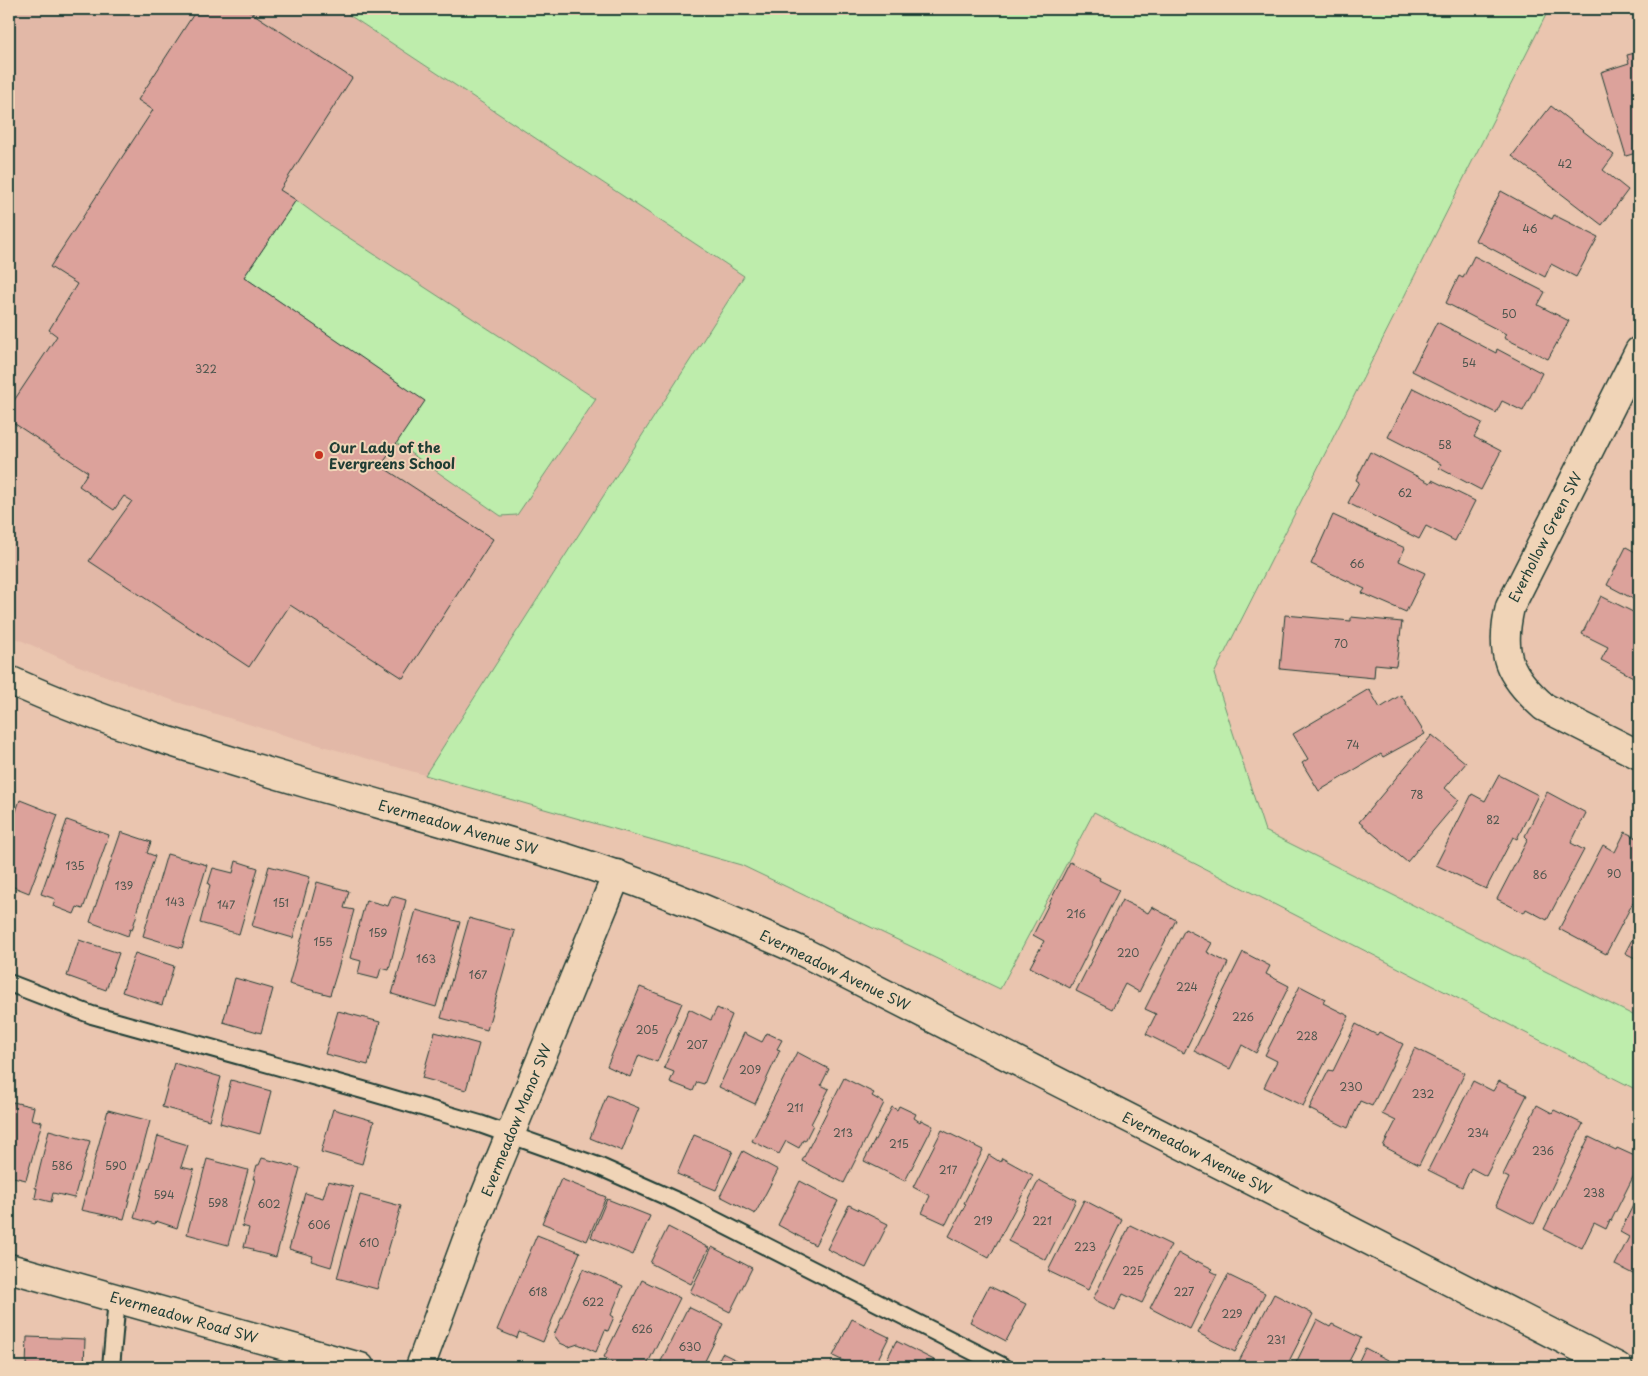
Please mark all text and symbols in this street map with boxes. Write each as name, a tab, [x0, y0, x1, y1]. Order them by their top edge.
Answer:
house number: 42	[1558, 155, 1573, 172]
house number: 46	[1523, 220, 1538, 237]
house number: 50	[1501, 305, 1517, 322]
house number: 54	[1462, 354, 1476, 371]
house number: 322	[195, 360, 217, 377]
house number: 58	[1438, 436, 1452, 453]
place label: Our Lady of the Evergreens School	[329, 437, 455, 474]
marker: Our Lady of the Evergreens School	[313, 449, 325, 461]
street label: Everhollow Green SW	[1503, 468, 1587, 606]
house number: 62	[1398, 484, 1412, 501]
house number: 66	[1349, 555, 1365, 572]
house number: 70	[1334, 635, 1348, 652]
house number: 74	[1346, 736, 1360, 753]
house number: 78	[1411, 786, 1424, 803]
street label: Evermeadow Avenue SW	[376, 794, 541, 860]
house number: 82	[1486, 811, 1500, 828]
house number: 135	[65, 857, 85, 874]
house number: 90	[1607, 865, 1621, 882]
house number: 86	[1533, 866, 1547, 883]
house number: 139	[115, 877, 133, 894]
house number: 143	[165, 893, 185, 910]
house number: 151	[273, 894, 289, 911]
house number: 147	[217, 896, 235, 913]
house number: 216	[1066, 905, 1086, 922]
house number: 159	[369, 924, 387, 941]
street label: Evermeadow Avenue SW	[756, 924, 914, 1016]
house number: 155	[313, 933, 333, 950]
house number: 220	[1117, 944, 1139, 961]
house number: 163	[416, 950, 436, 967]
house number: 167	[469, 966, 487, 983]
house number: 224	[1176, 978, 1198, 995]
house number: 226	[1232, 1008, 1254, 1025]
house number: 205	[636, 1021, 658, 1038]
house number: 228	[1296, 1027, 1318, 1044]
house number: 207	[686, 1036, 708, 1053]
street label: Evermeadow Manor SW	[476, 1040, 556, 1200]
house number: 209	[739, 1061, 761, 1078]
house number: 230	[1340, 1078, 1362, 1095]
house number: 232	[1412, 1085, 1434, 1102]
house number: 211	[786, 1099, 804, 1116]
street label: Evermeadow Avenue SW	[1119, 1106, 1276, 1200]
house number: 213	[833, 1124, 853, 1141]
house number: 234	[1467, 1124, 1489, 1141]
house number: 215	[889, 1135, 909, 1152]
house number: 236	[1532, 1142, 1554, 1159]
house number: 586	[51, 1157, 73, 1174]
house number: 590	[105, 1157, 127, 1174]
house number: 217	[939, 1161, 957, 1178]
house number: 238	[1583, 1184, 1605, 1201]
house number: 594	[154, 1186, 175, 1203]
house number: 598	[208, 1194, 228, 1211]
house number: 602	[257, 1195, 281, 1212]
house number: 219	[973, 1212, 993, 1229]
house number: 221	[1032, 1212, 1052, 1229]
house number: 606	[308, 1216, 330, 1233]
house number: 610	[359, 1234, 379, 1251]
house number: 223	[1074, 1238, 1096, 1255]
house number: 225	[1122, 1262, 1144, 1279]
house number: 618	[528, 1283, 548, 1300]
house number: 227	[1174, 1283, 1194, 1300]
street label: Evermeadow Road SW	[108, 1286, 260, 1348]
house number: 622	[582, 1293, 604, 1310]
house number: 229	[1221, 1305, 1243, 1322]
house number: 626	[631, 1320, 653, 1337]
house number: 231	[1266, 1331, 1286, 1348]
house number: 630	[679, 1338, 701, 1355]

